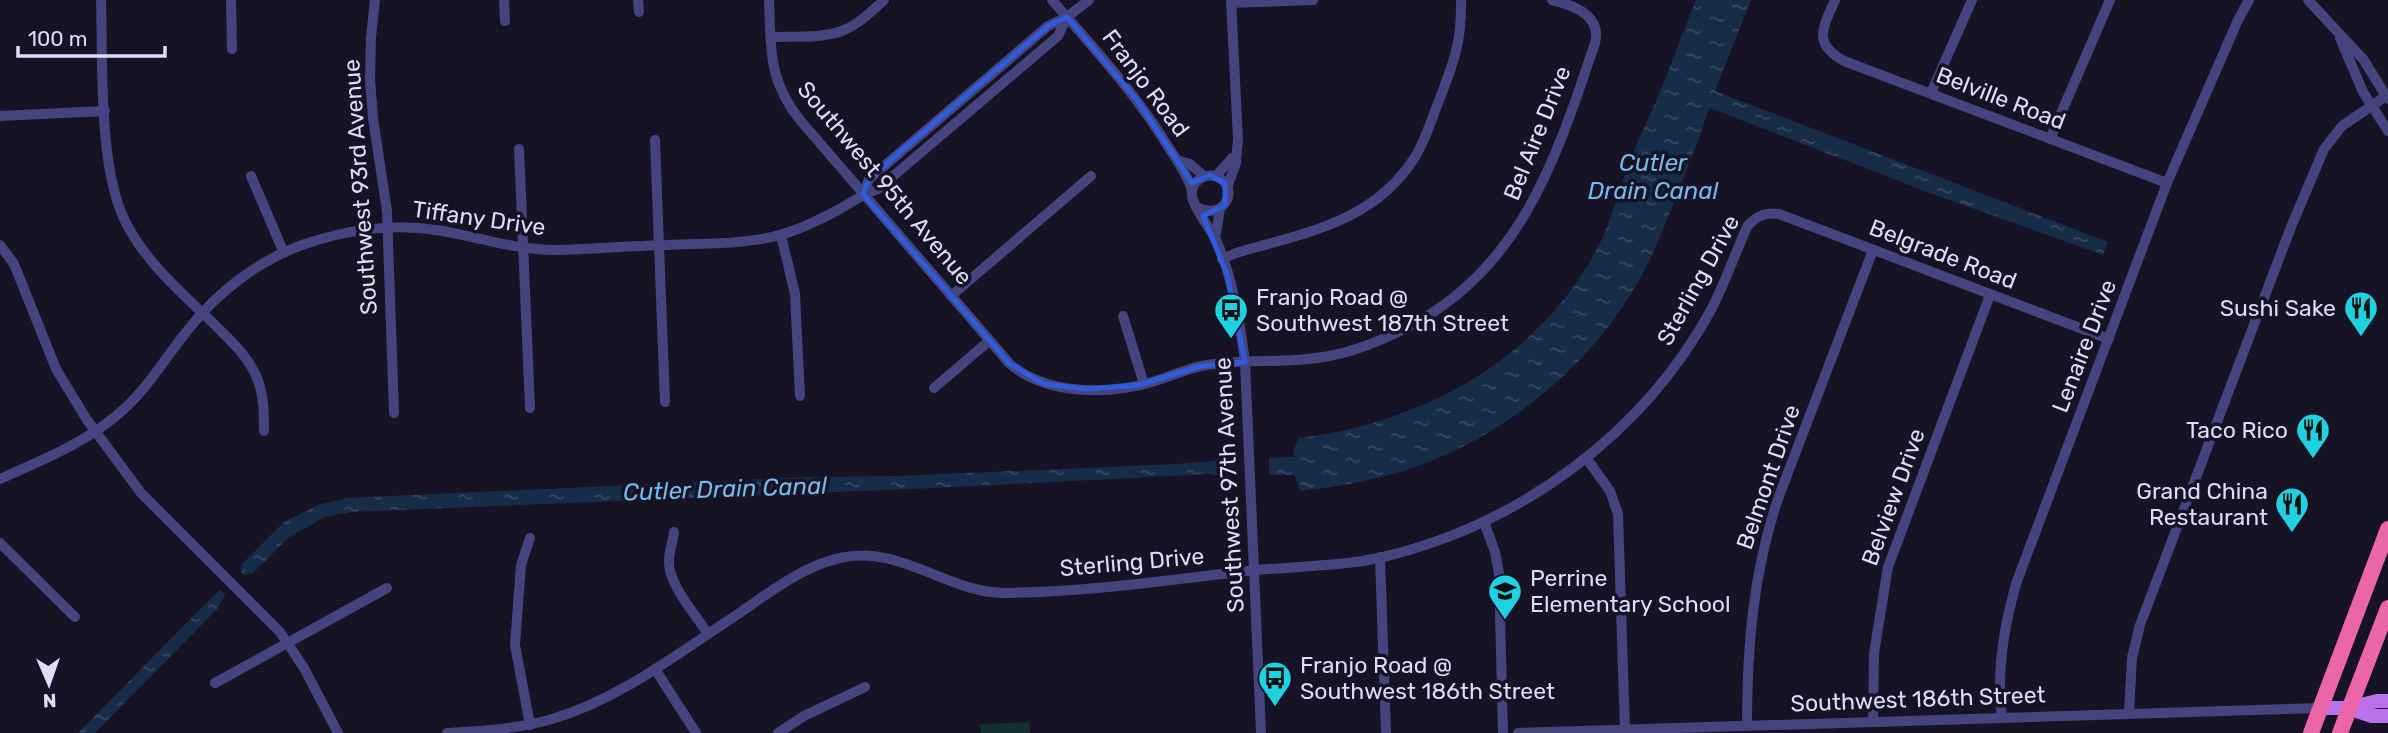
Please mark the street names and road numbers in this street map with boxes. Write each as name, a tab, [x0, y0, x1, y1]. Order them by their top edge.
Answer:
street label: Franjo Road	[1096, 24, 1196, 142]
street label: Southwest 93rd Avenue	[337, 58, 383, 316]
street label: Belville Road	[1932, 60, 2070, 136]
street label: Bel Aire Drive	[1497, 62, 1577, 204]
street label: Southwest 95th Avenue	[792, 75, 978, 291]
street label: Tiffany Drive	[411, 195, 547, 241]
street label: Sterling Drive	[1651, 210, 1745, 350]
street label: Belgrade Road	[1865, 213, 2021, 295]
street label: Lenaire Drive	[2046, 276, 2122, 416]
street label: Southwest 97th Avenue	[1208, 357, 1250, 613]
street label: Belmont Drive	[1730, 401, 1806, 553]
street label: Belview Drive	[1855, 425, 1931, 569]
street label: Sterling Drive	[1059, 542, 1205, 582]
street label: Southwest 186th Street	[1790, 681, 2046, 717]

